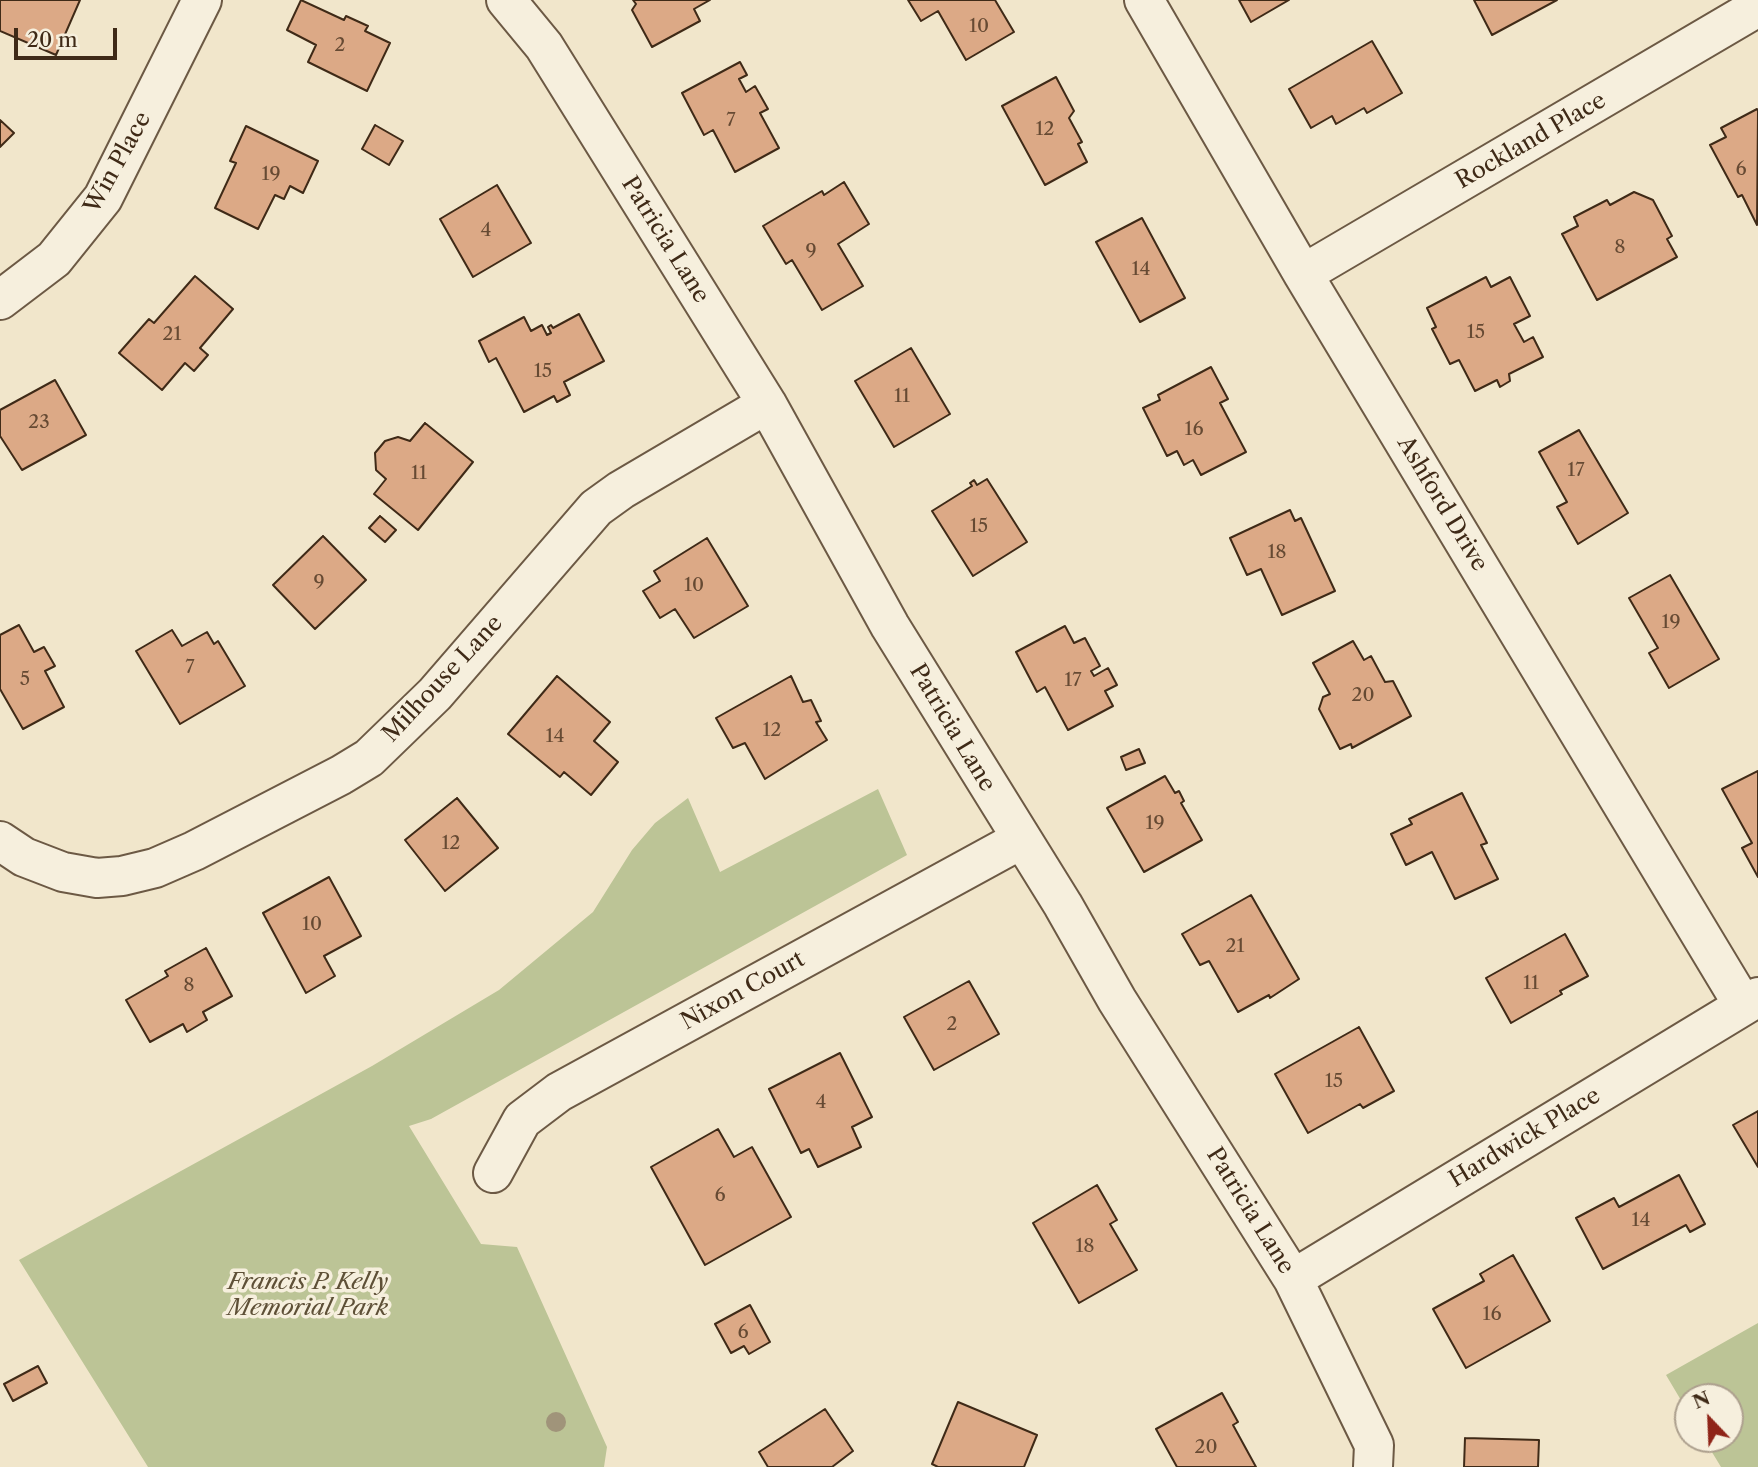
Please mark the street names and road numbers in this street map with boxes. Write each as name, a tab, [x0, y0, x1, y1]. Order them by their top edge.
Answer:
street label: Rockland Place	[1451, 87, 1611, 195]
street label: Win Place	[79, 107, 157, 219]
street label: Patricia Lane	[615, 172, 715, 308]
street label: Ashford Drive	[1391, 431, 1493, 577]
street label: Milhouse Lane	[377, 610, 509, 748]
street label: Patricia Lane	[903, 659, 1001, 797]
street label: Nixon Court	[676, 946, 810, 1036]
street label: Hardwick Place	[1444, 1082, 1606, 1194]
street label: Patricia Lane	[1200, 1143, 1300, 1279]

